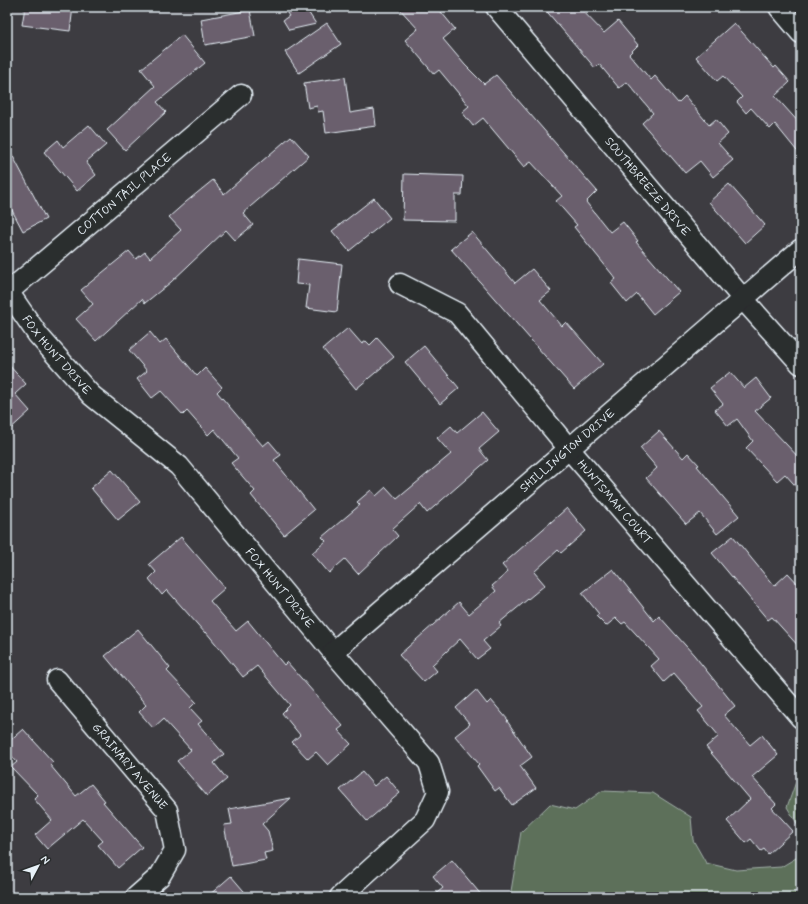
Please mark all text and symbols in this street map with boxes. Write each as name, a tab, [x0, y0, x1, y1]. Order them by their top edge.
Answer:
street label: SOUTHBREEZE DRIVE	[601, 134, 694, 240]
street label: COTTON TAIL PLACE	[74, 150, 176, 239]
street label: FOX HUNT DRIVE	[18, 313, 95, 399]
street label: SHILLINGTON DRIVE	[517, 405, 619, 497]
street label: HUNTSMAN COURT	[573, 457, 655, 548]
street label: FOX HUNT DRIVE	[241, 545, 317, 632]
street label: GRAINARY AVENUE	[88, 720, 170, 814]
north arrow	[18, 846, 58, 886]
text: N	[37, 853, 52, 867]

